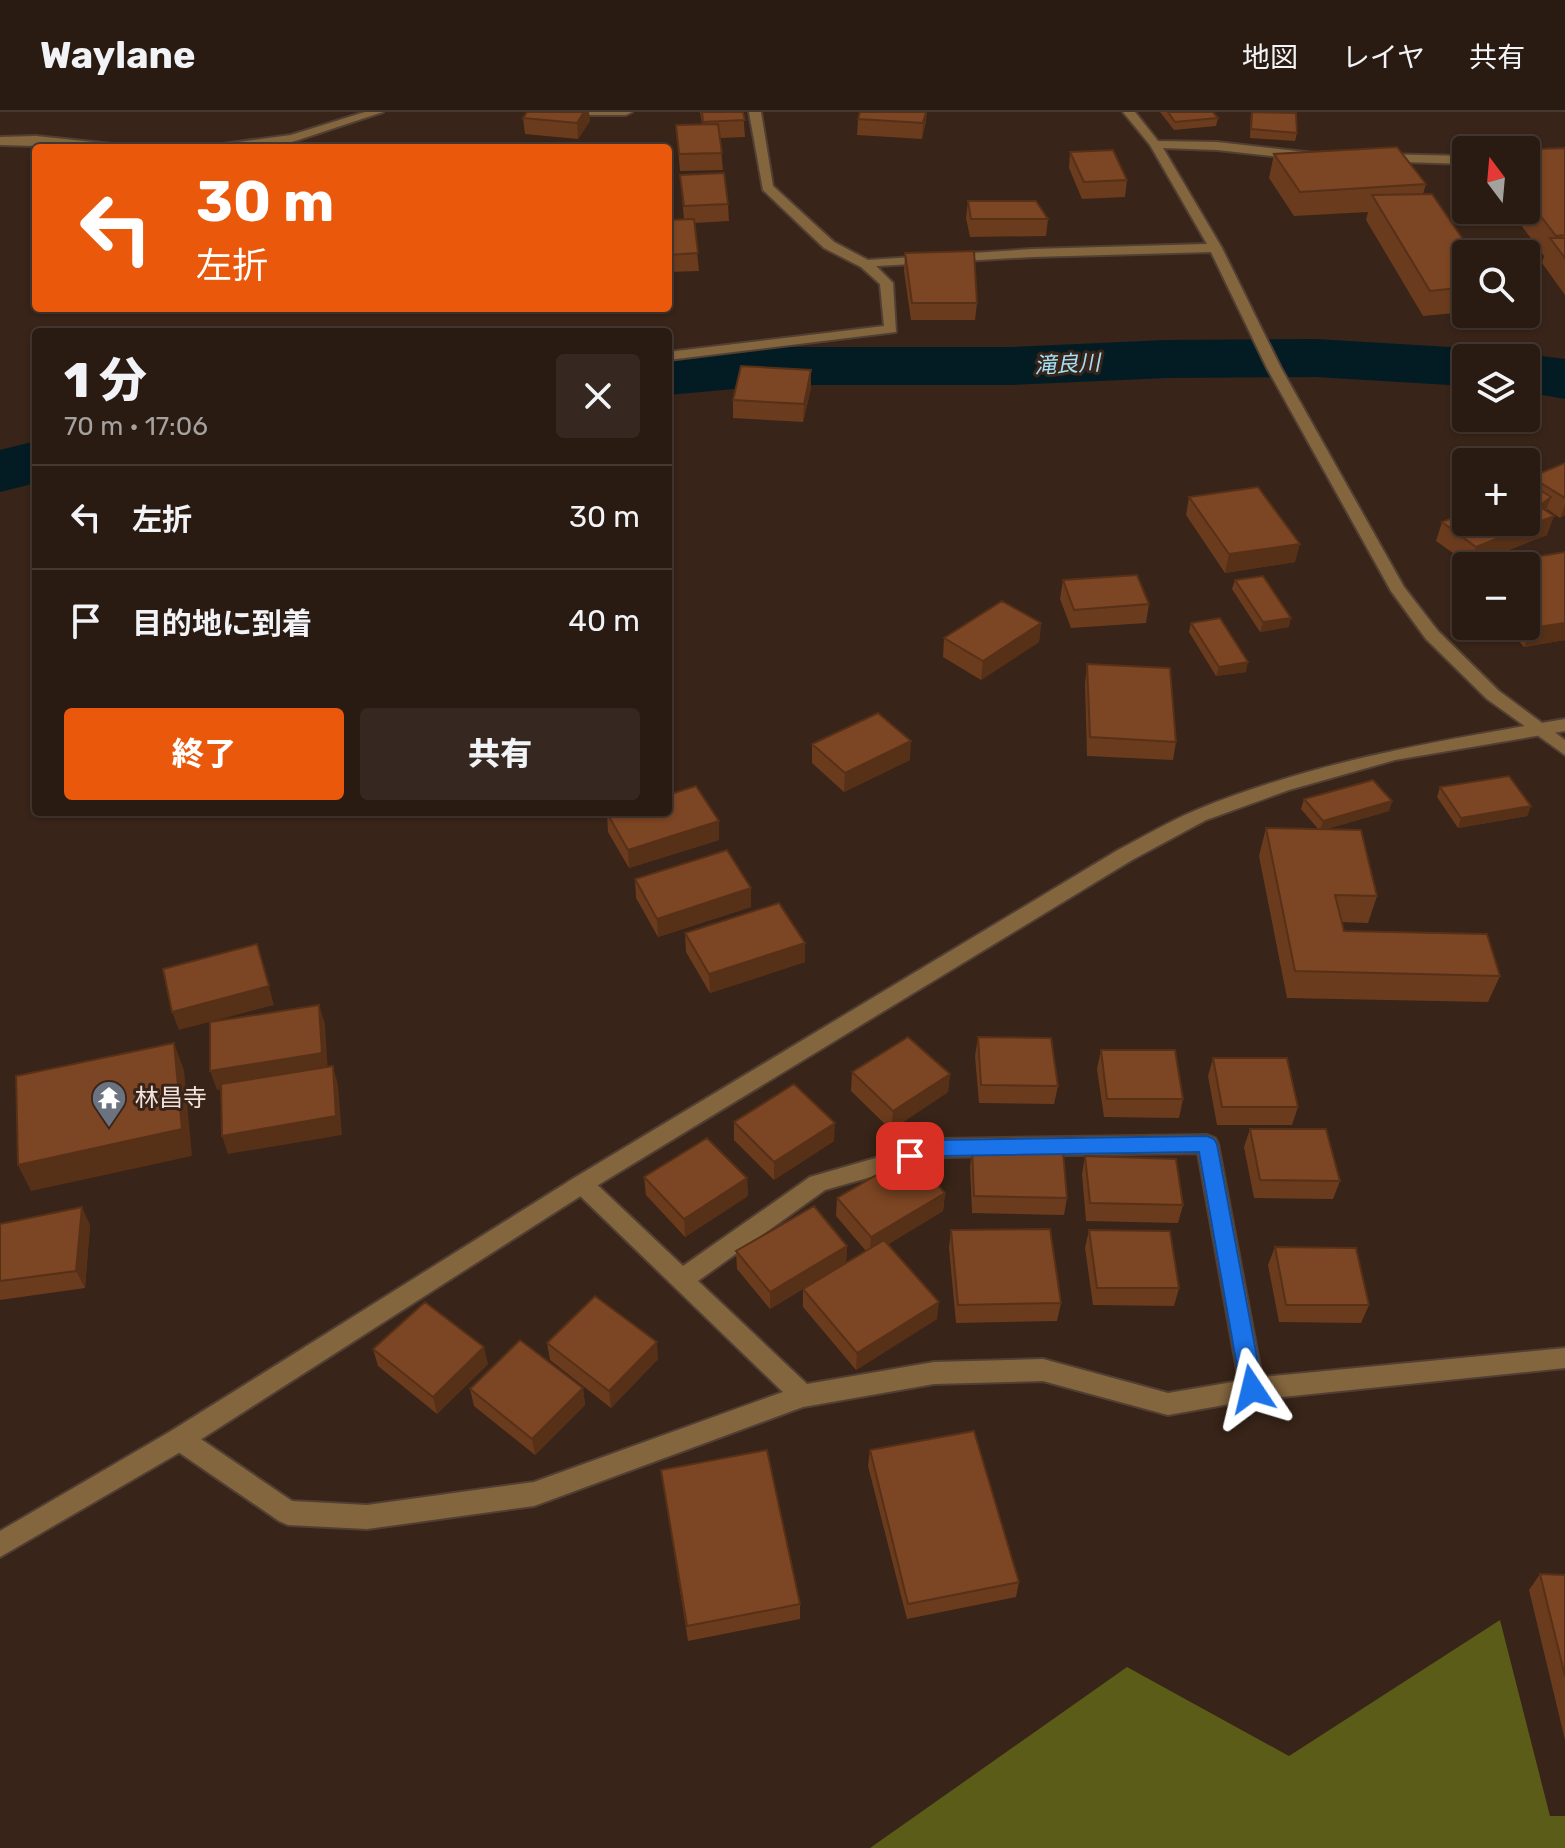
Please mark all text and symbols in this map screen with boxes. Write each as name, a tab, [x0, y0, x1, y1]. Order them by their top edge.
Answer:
text: Waylane	[40, 32, 196, 78]
text: 地図	[1242, 41, 1298, 74]
text: レイヤ	[1342, 41, 1425, 74]
text: 共有	[1469, 41, 1525, 74]
north arrow	[1452, 136, 1540, 224]
map controls	[1452, 136, 1540, 640]
text: 30 m	[196, 169, 334, 235]
icon: left	[64, 176, 168, 280]
button: search	[1452, 240, 1540, 328]
text: 左折	[196, 244, 268, 287]
button: layers	[1452, 344, 1540, 432]
water label: 滝良川	[1033, 349, 1103, 379]
text: 1 分	[64, 352, 147, 409]
button: close	[556, 354, 640, 438]
text: 70 m · 17:06	[64, 411, 208, 442]
button: +	[1452, 448, 1540, 536]
icon: left	[64, 495, 108, 539]
text: 30 m	[569, 499, 640, 535]
text: 左折	[132, 502, 192, 538]
button: −	[1452, 552, 1540, 640]
icon: arrive	[64, 599, 108, 643]
text: 40 m	[568, 603, 640, 639]
text: 目的地に到着	[132, 606, 312, 642]
button: 終了	[64, 708, 344, 800]
button: 共有	[360, 708, 640, 800]
temple icon: 林昌寺	[90, 1079, 128, 1129]
place label: 林昌寺	[135, 1084, 207, 1112]
pin	[876, 1122, 944, 1190]
icon: arrive	[888, 1134, 932, 1178]
position arrow	[1210, 1347, 1294, 1431]

